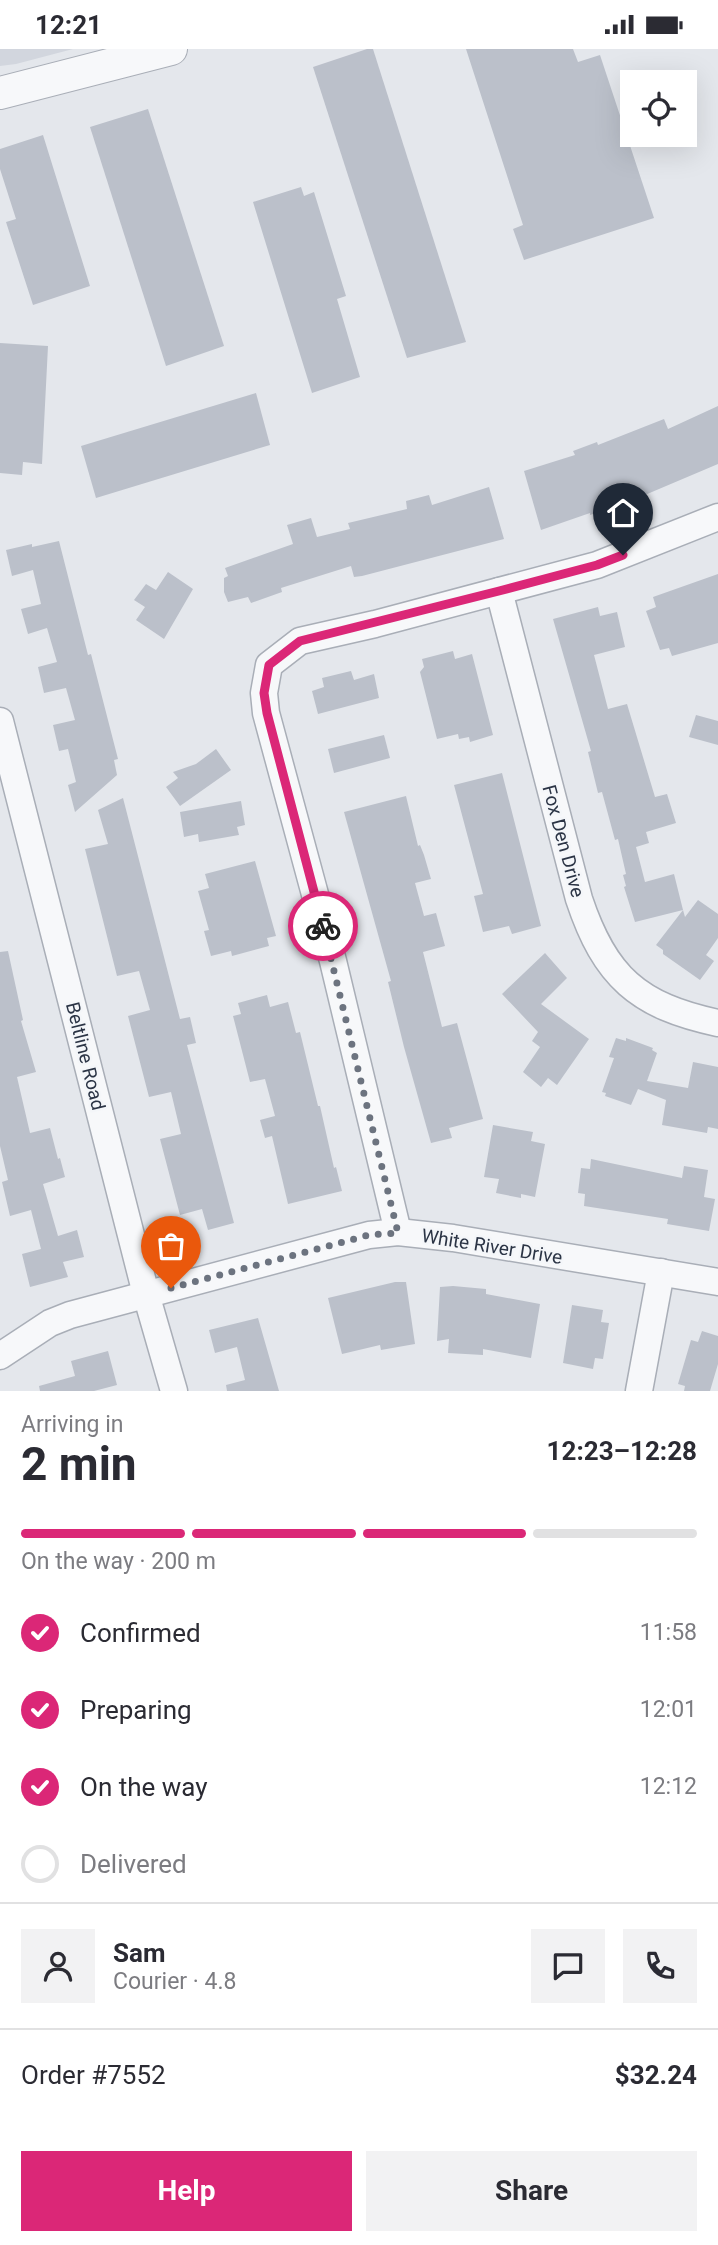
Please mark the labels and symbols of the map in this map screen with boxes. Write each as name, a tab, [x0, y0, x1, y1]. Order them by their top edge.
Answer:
pin	[593, 483, 653, 555]
street label: Fox Den Drive	[537, 782, 590, 900]
courier	[288, 891, 358, 961]
street label: Beltline Road	[61, 1000, 110, 1113]
pin	[141, 1216, 201, 1288]
street label: White River Drive	[420, 1224, 564, 1269]

